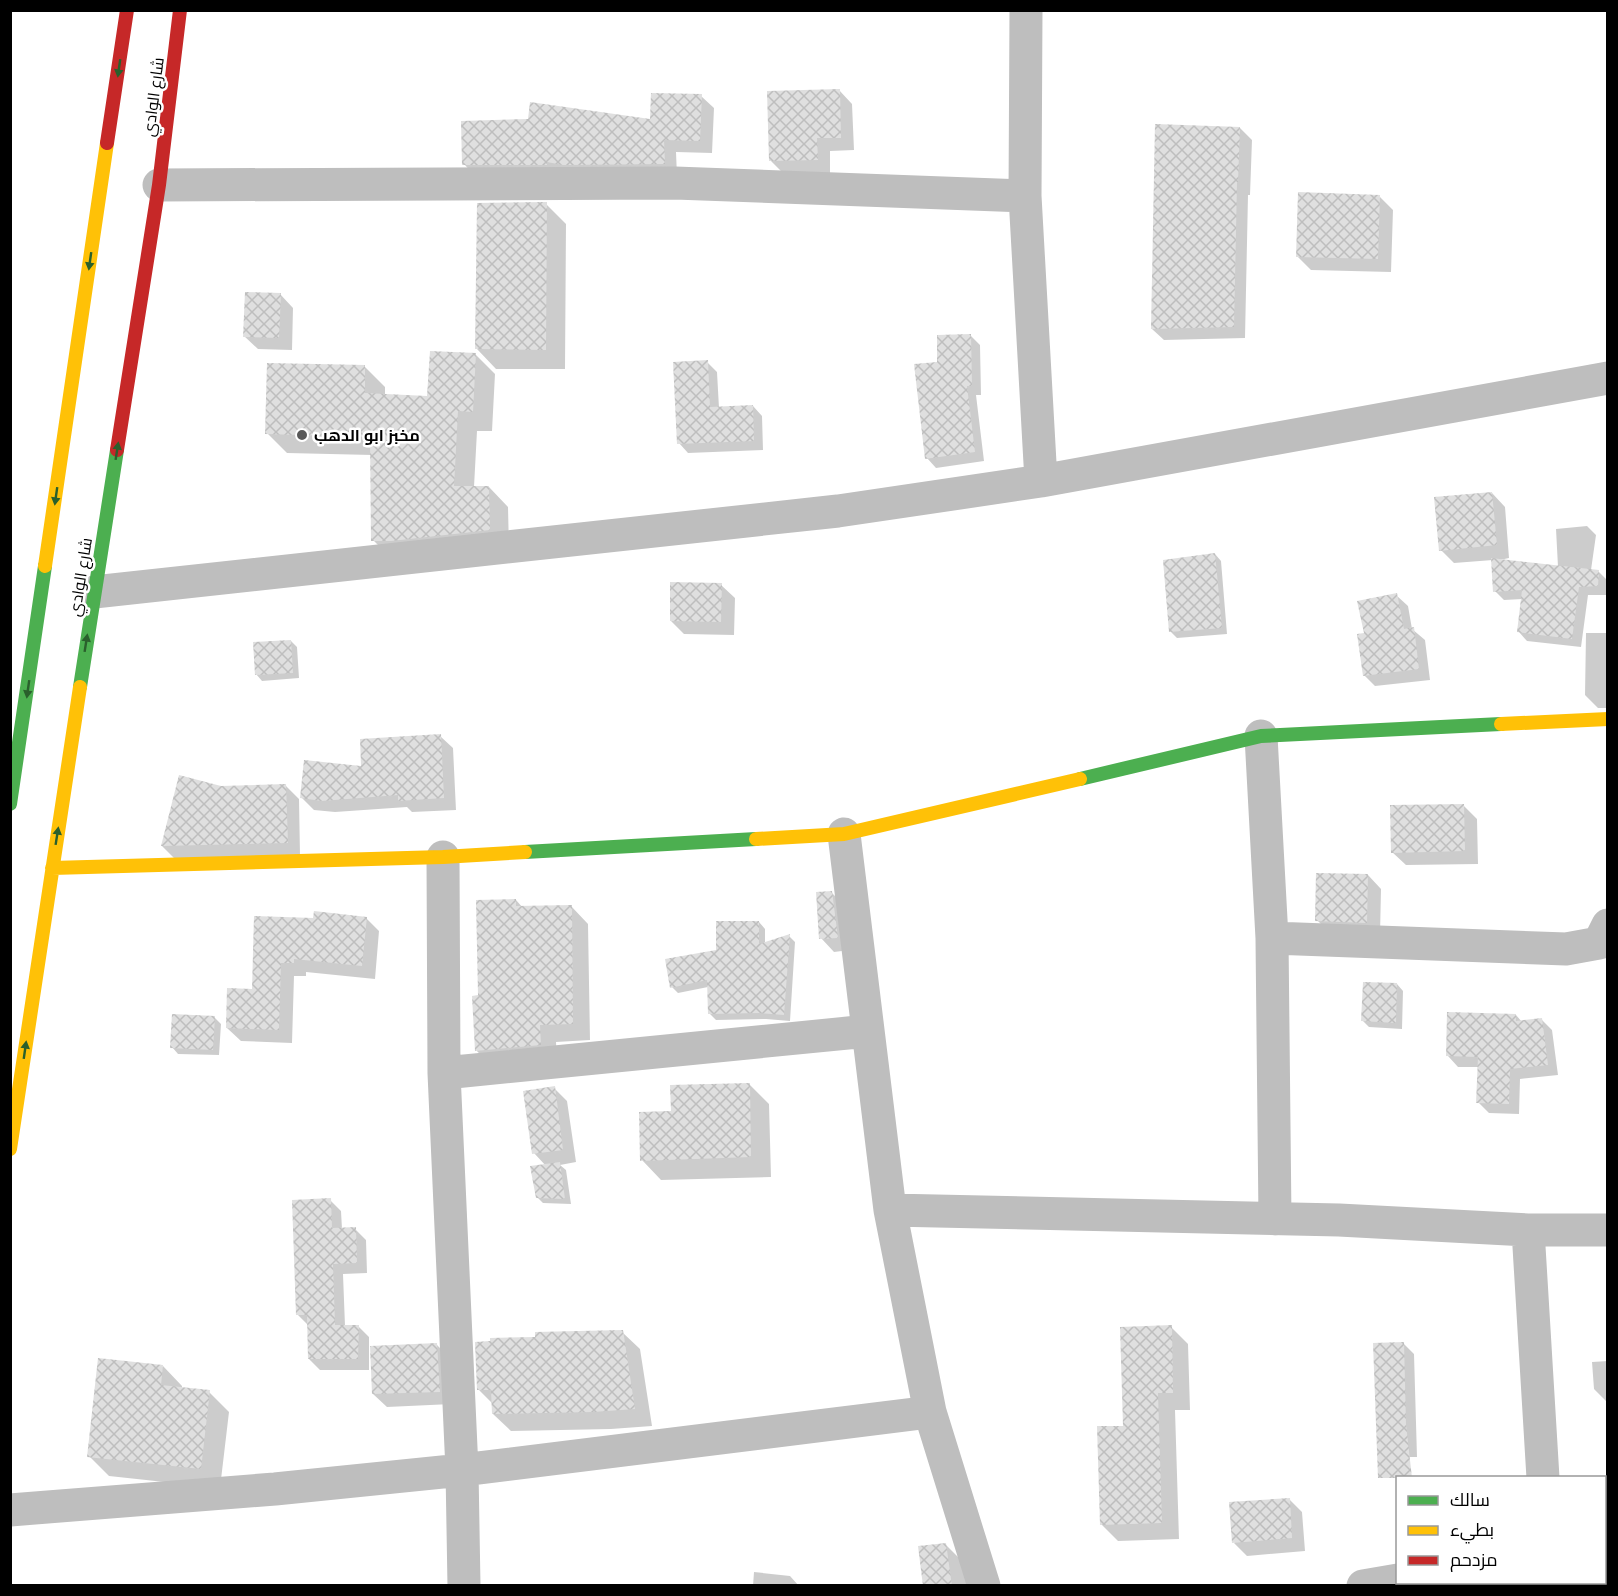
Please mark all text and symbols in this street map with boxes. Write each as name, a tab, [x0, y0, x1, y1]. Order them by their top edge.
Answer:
street label: شارع الوادي	[138, 56, 172, 138]
one-way arrow	[114, 59, 123, 78]
one-way arrow	[86, 252, 95, 271]
place label: مخبز ابو الدهب	[314, 425, 420, 445]
marker: مخبز ابو الدهب	[295, 428, 309, 442]
one-way arrow	[112, 441, 121, 460]
one-way arrow	[51, 486, 60, 505]
street label: شارع الوادي	[64, 536, 100, 618]
one-way arrow	[82, 634, 91, 653]
one-way arrow	[23, 679, 32, 698]
one-way arrow	[53, 826, 62, 845]
one-way arrow	[21, 1040, 30, 1059]
legend	[1396, 1476, 1606, 1584]
text: سالك	[1450, 1488, 1490, 1511]
text: بطيء	[1450, 1518, 1494, 1544]
text: مزدحم	[1450, 1548, 1498, 1572]

